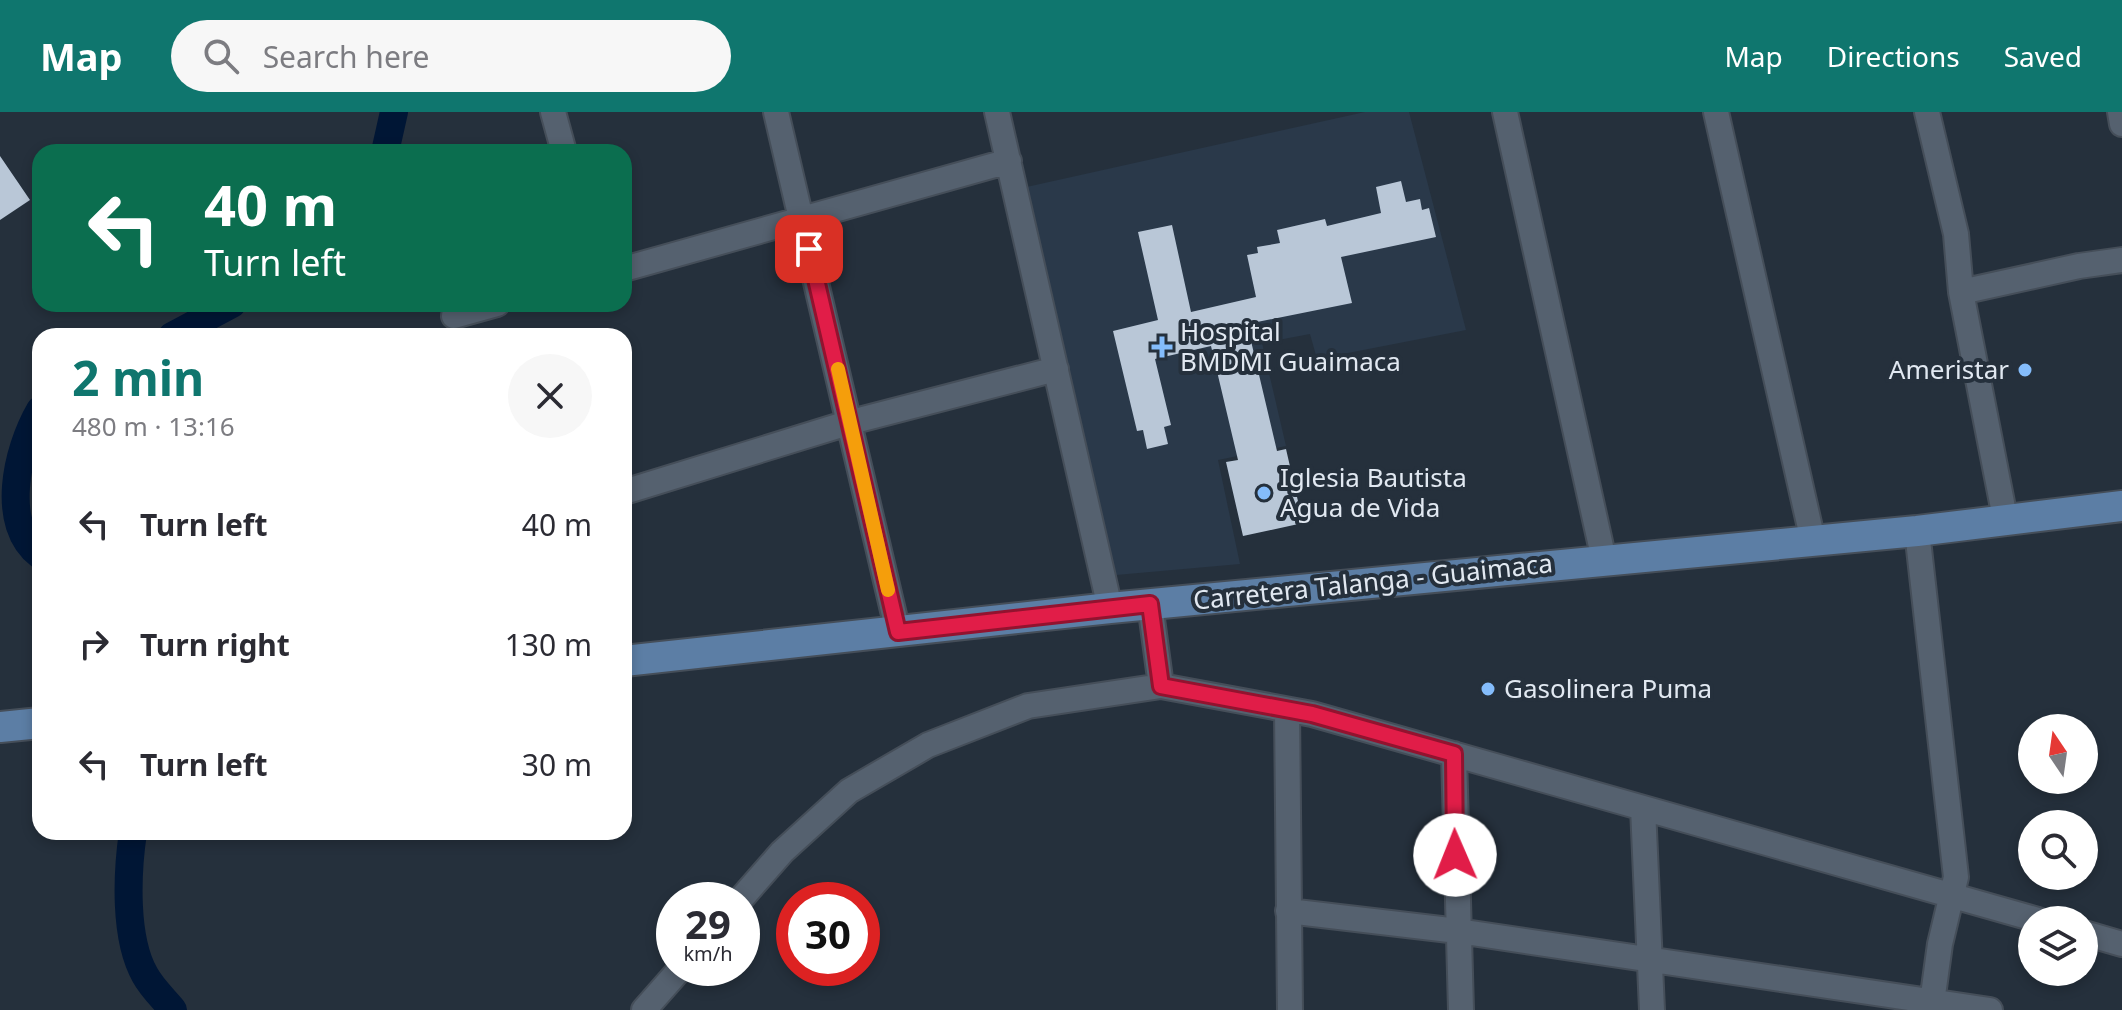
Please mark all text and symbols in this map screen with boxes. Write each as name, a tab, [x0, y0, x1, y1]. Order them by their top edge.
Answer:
search box	[171, 20, 731, 92]
text: Map	[40, 30, 123, 82]
icon: search	[199, 34, 243, 78]
text: Search here	[263, 36, 430, 77]
text: Map	[1724, 37, 1783, 75]
text: Directions	[1827, 37, 1960, 75]
text: Saved	[2004, 37, 2082, 75]
text: 40 m	[204, 166, 337, 242]
icon: left	[72, 176, 176, 280]
pin	[775, 215, 843, 283]
icon: arrive	[787, 227, 831, 271]
text: Turn left	[204, 238, 346, 287]
place label: Hospital BMDMI Guaimaca	[1180, 313, 1401, 379]
marker: Hospital BMDMI Guaimaca	[1151, 336, 1173, 358]
text: 2 min	[72, 345, 204, 410]
place label: Ameristar	[1889, 351, 2009, 387]
button: close	[508, 354, 592, 438]
marker: Ameristar	[2016, 361, 2034, 379]
text: 480 m · 13:16	[72, 408, 235, 444]
place label: Iglesia Bautista Agua de Vida	[1280, 459, 1467, 525]
marker: Iglesia Bautista Agua de Vida	[1255, 484, 1273, 502]
icon: left	[72, 502, 116, 546]
text: Turn left	[140, 504, 268, 545]
text: 40 m	[522, 504, 592, 545]
street label: Carretera Talanga - Guaimaca	[1191, 544, 1554, 618]
icon: right	[72, 622, 116, 666]
text: Turn right	[140, 624, 290, 665]
text: 130 m	[505, 624, 592, 665]
place label: Gasolinera Puma	[1504, 670, 1712, 706]
marker: Gasolinera Puma	[1479, 680, 1497, 698]
north arrow	[2018, 714, 2098, 794]
map controls	[2018, 714, 2098, 986]
icon: left	[72, 742, 116, 786]
text: Turn left	[140, 744, 268, 785]
text: 30 m	[522, 744, 592, 785]
button: search	[2018, 810, 2098, 890]
position arrow	[1413, 813, 1497, 897]
speed limit sign: 30	[776, 882, 880, 986]
text: 29	[685, 896, 731, 951]
button: layers	[2018, 906, 2098, 986]
text: km/h	[683, 940, 733, 967]

